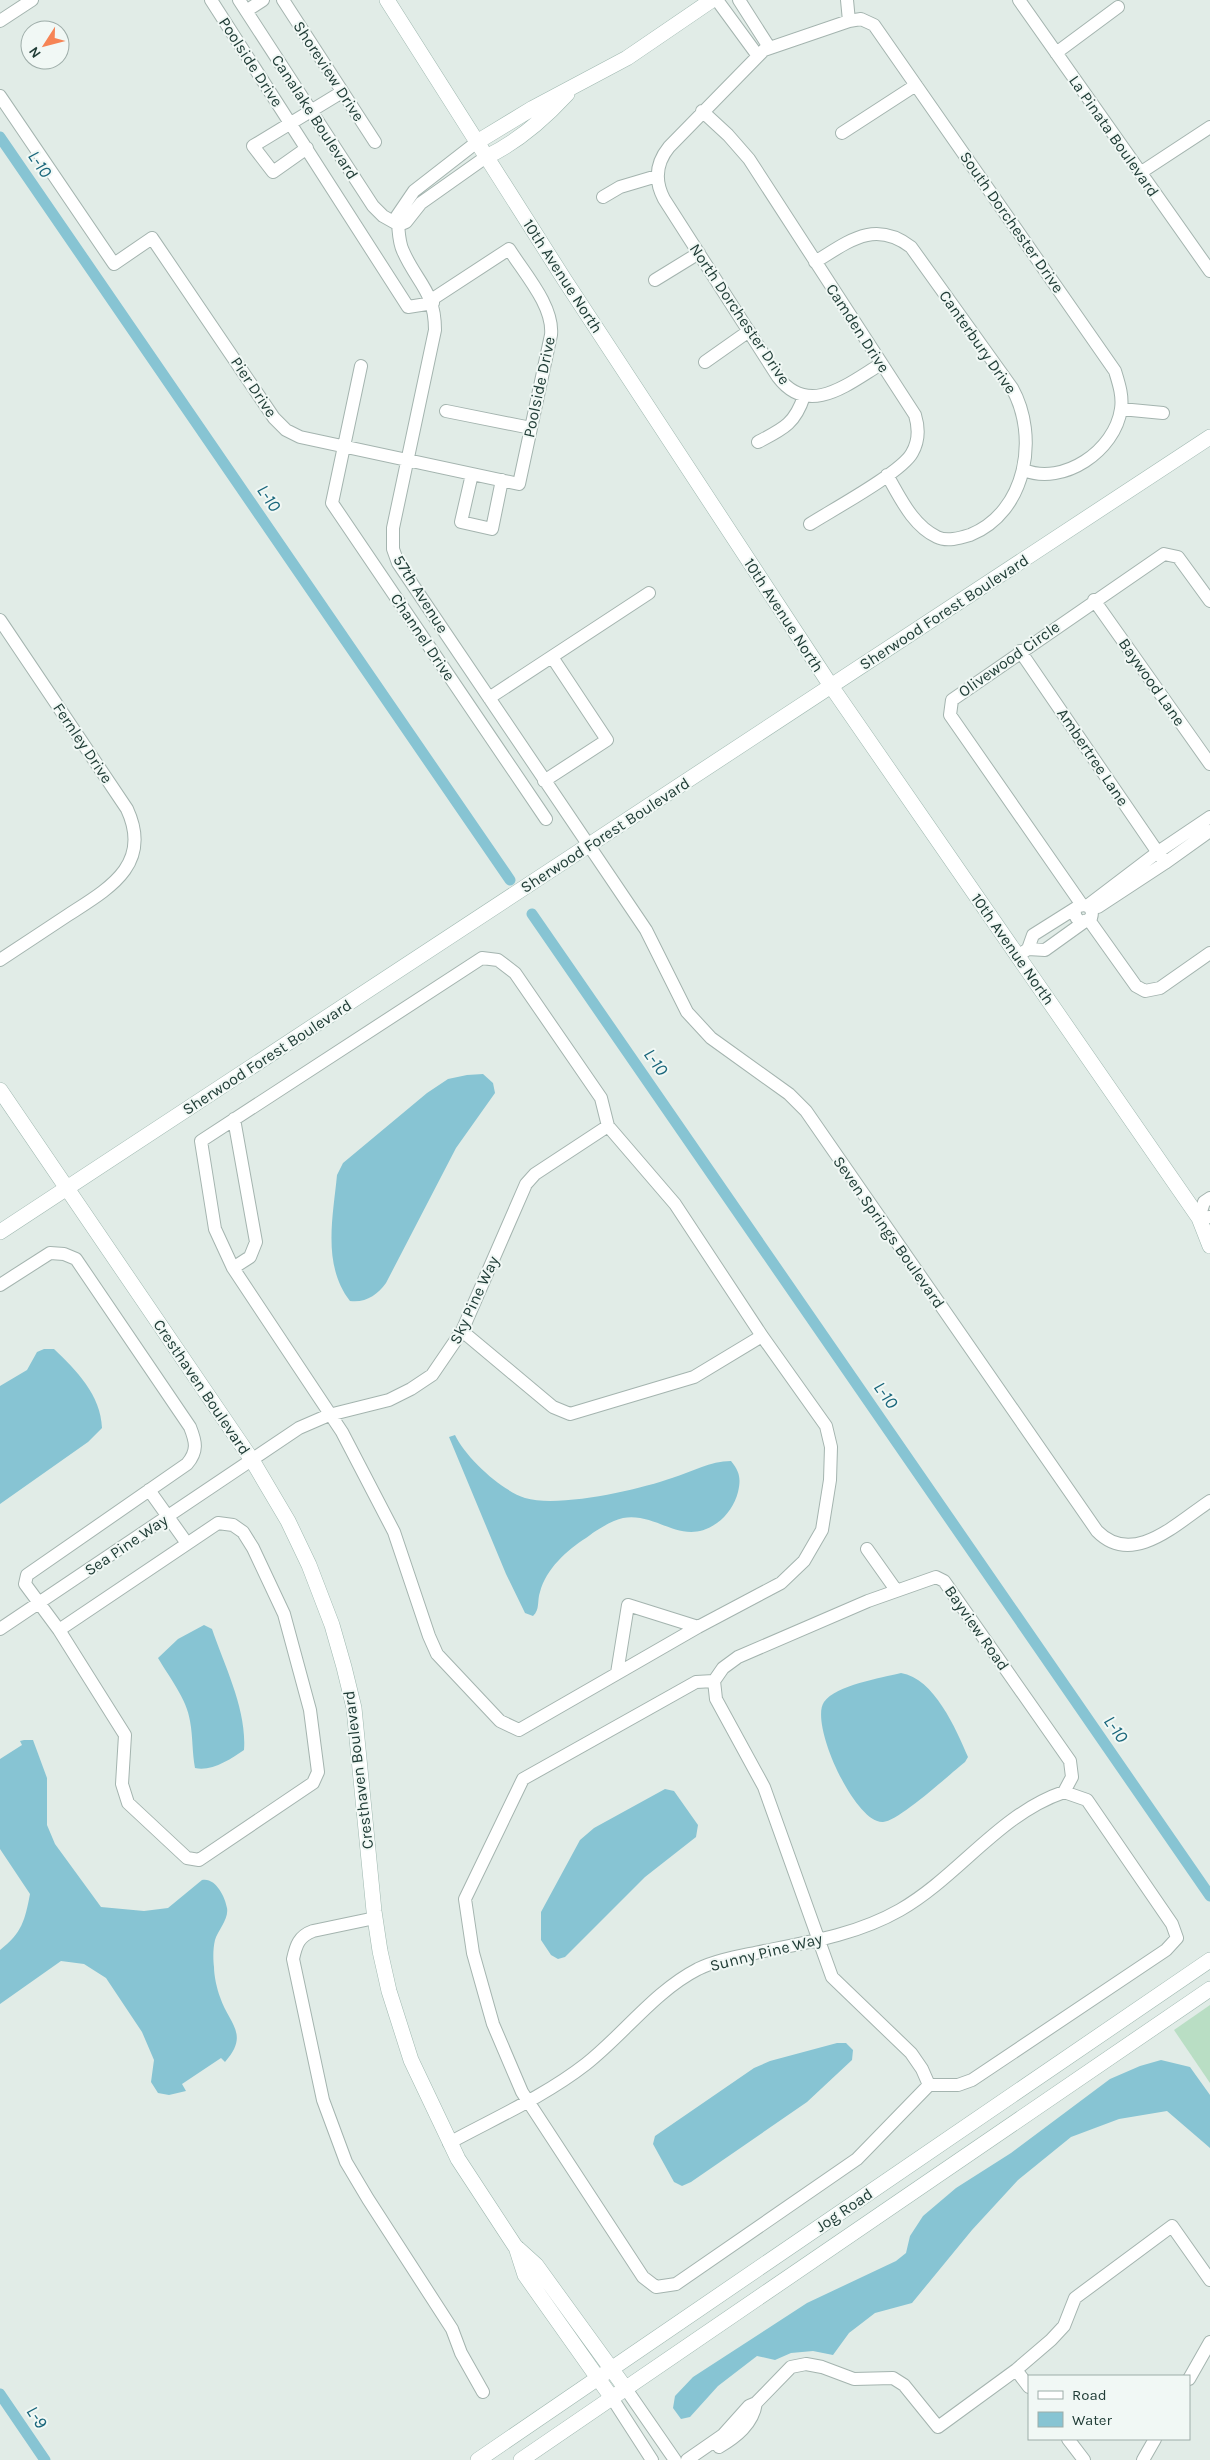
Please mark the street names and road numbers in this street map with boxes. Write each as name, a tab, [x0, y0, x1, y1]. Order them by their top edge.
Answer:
street label: Poolside Drive	[215, 14, 287, 110]
street label: Shoreview Drive	[289, 17, 369, 125]
street label: Canalake Boulevard	[268, 51, 362, 183]
street label: La Pinata Boulevard	[1065, 72, 1163, 200]
street label: South Dorchester Drive	[956, 148, 1068, 296]
street label: 10th Avenue North	[519, 216, 607, 336]
street label: North Dorchester Drive	[686, 240, 794, 388]
street label: Camden Drive	[822, 280, 894, 376]
street label: Canterbury Drive	[935, 287, 1021, 397]
street label: Poolside Drive	[519, 335, 559, 439]
street label: Pier Drive	[227, 353, 281, 421]
street label: Sherwood Forest Boulevard	[856, 550, 1032, 674]
street label: 57th Avenue	[389, 551, 453, 637]
street label: 10th Avenue North	[740, 555, 828, 675]
street label: Channel Drive	[387, 590, 459, 684]
street label: Olivewood Circle	[955, 617, 1063, 701]
street label: Baywood Lane	[1115, 634, 1189, 730]
street label: Fernley Drive	[49, 699, 117, 787]
street label: Ambertree Lane	[1053, 704, 1133, 810]
street label: Sherwood Forest Boulevard	[517, 773, 693, 897]
street label: 10th Avenue North	[967, 890, 1059, 1008]
street label: Sherwood Forest Boulevard	[179, 995, 355, 1119]
street label: Seven Springs Boulevard	[829, 1152, 949, 1312]
street label: Sky Pine Way	[445, 1252, 503, 1347]
street label: Cresthaven Boulevard	[150, 1316, 254, 1458]
street label: Sea Pine Way	[81, 1510, 171, 1580]
street label: Bayview Road	[941, 1582, 1013, 1674]
street label: Cresthaven Boulevard	[339, 1690, 377, 1850]
street label: Sunny Pine Way	[708, 1929, 825, 1975]
street label: Jog Road	[812, 2184, 876, 2236]

